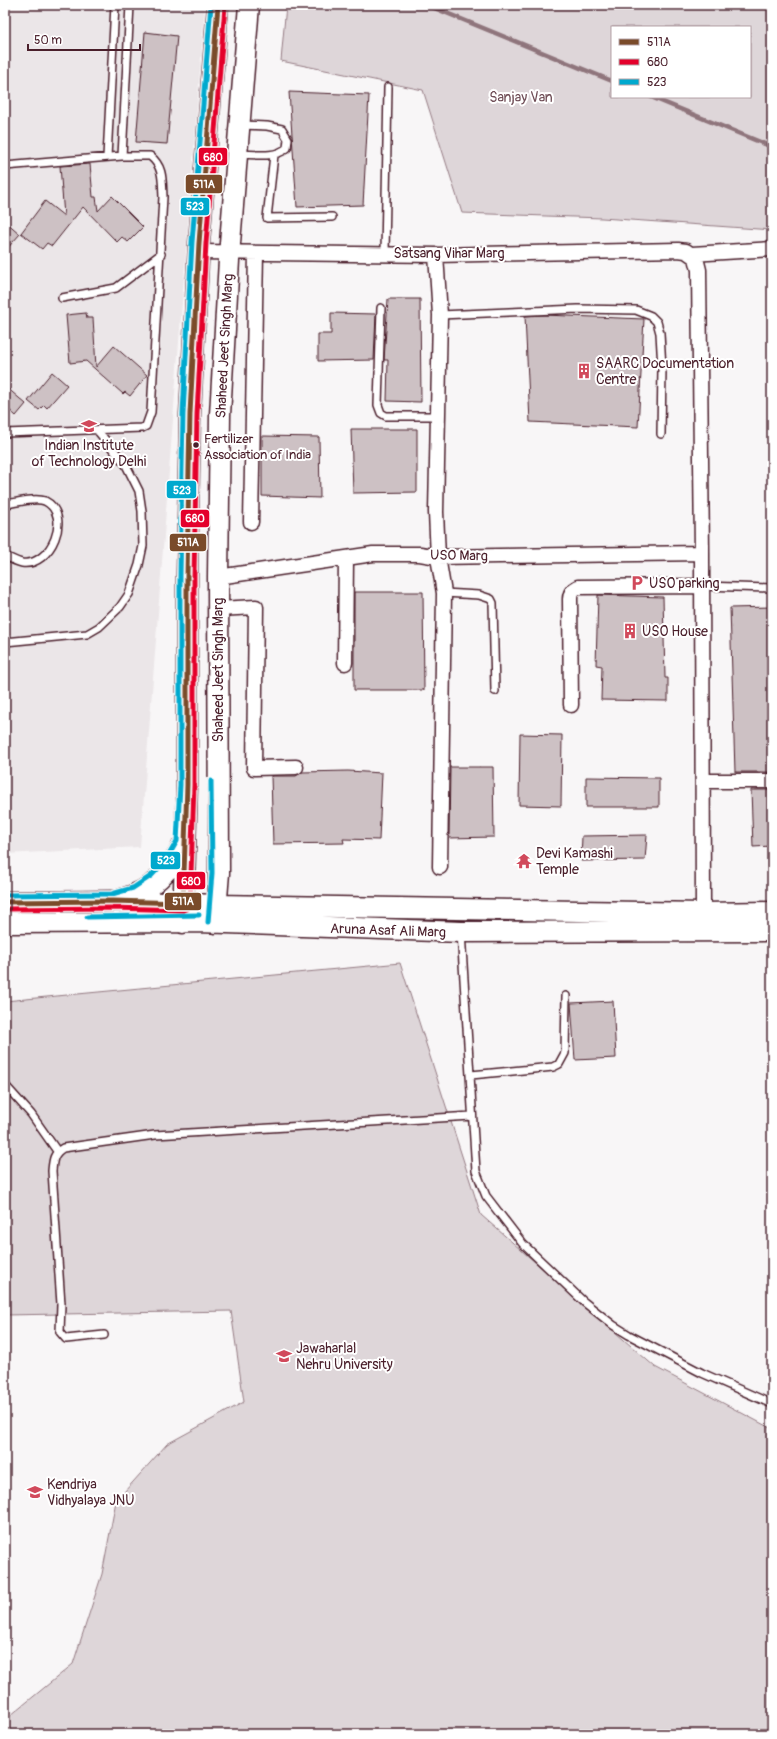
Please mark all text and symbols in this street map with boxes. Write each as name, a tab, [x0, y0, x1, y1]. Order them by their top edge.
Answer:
scale bar	[28, 26, 140, 52]
legend	[611, 26, 751, 98]
text: 50 m	[34, 33, 62, 48]
text: 511A	[647, 35, 671, 50]
text: 680	[647, 55, 668, 70]
text: 523	[647, 75, 667, 90]
park label: Sanjay Van	[489, 89, 553, 106]
line badge: 680	[198, 147, 228, 166]
text: 680	[203, 151, 223, 164]
line badge: 511A	[185, 174, 223, 194]
text: 511A	[193, 178, 216, 191]
line badge: 523	[180, 197, 210, 216]
text: 523	[186, 200, 204, 213]
street label: Satsang Vihar Marg	[394, 245, 504, 262]
street label: Shaheed Jeet Singh Marg	[212, 273, 237, 419]
place label: SAARC Documentation Centre	[596, 355, 734, 388]
building icon: SAARC Documentation Centre	[575, 362, 593, 380]
school or university icon: Indian Institute of Technology Delhi	[80, 417, 98, 435]
place label: Fertilizer Association of India	[204, 431, 311, 463]
place label: Indian Institute of Technology Delhi	[32, 437, 147, 470]
marker: Fertilizer Association of India	[191, 440, 201, 450]
line badge: 523	[166, 480, 197, 499]
text: 523	[173, 484, 191, 497]
line badge: 680	[180, 509, 210, 528]
text: 680	[185, 512, 205, 525]
line badge: 511A	[169, 533, 207, 552]
text: 511A	[177, 536, 200, 549]
street label: USO Marg	[430, 546, 488, 565]
parking icon: USO parking	[628, 574, 646, 592]
place label: USO parking	[649, 575, 720, 592]
street label: Shaheed Jeet Singh Marg	[210, 598, 227, 742]
building icon: USO House	[621, 622, 639, 640]
place label: USO House	[642, 623, 708, 640]
place label: Devi Kamashi Temple	[536, 845, 613, 878]
line badge: 523	[150, 851, 181, 870]
temple icon: Devi Kamashi Temple	[515, 852, 533, 870]
text: 523	[157, 854, 175, 867]
line badge: 680	[176, 871, 206, 890]
text: 680	[181, 875, 201, 888]
line badge: 511A	[164, 892, 202, 911]
text: 511A	[172, 895, 195, 908]
street label: Aruna Asaf Ali Marg	[330, 920, 446, 941]
place label: Jawaharlal Nehru University	[296, 1340, 393, 1373]
school or university icon: Jawaharlal Nehru University	[275, 1347, 293, 1365]
place label: Kendriya Vidhyalaya JNU	[47, 1476, 135, 1509]
school or university icon: Kendriya Vidhyalaya JNU	[26, 1483, 44, 1501]

